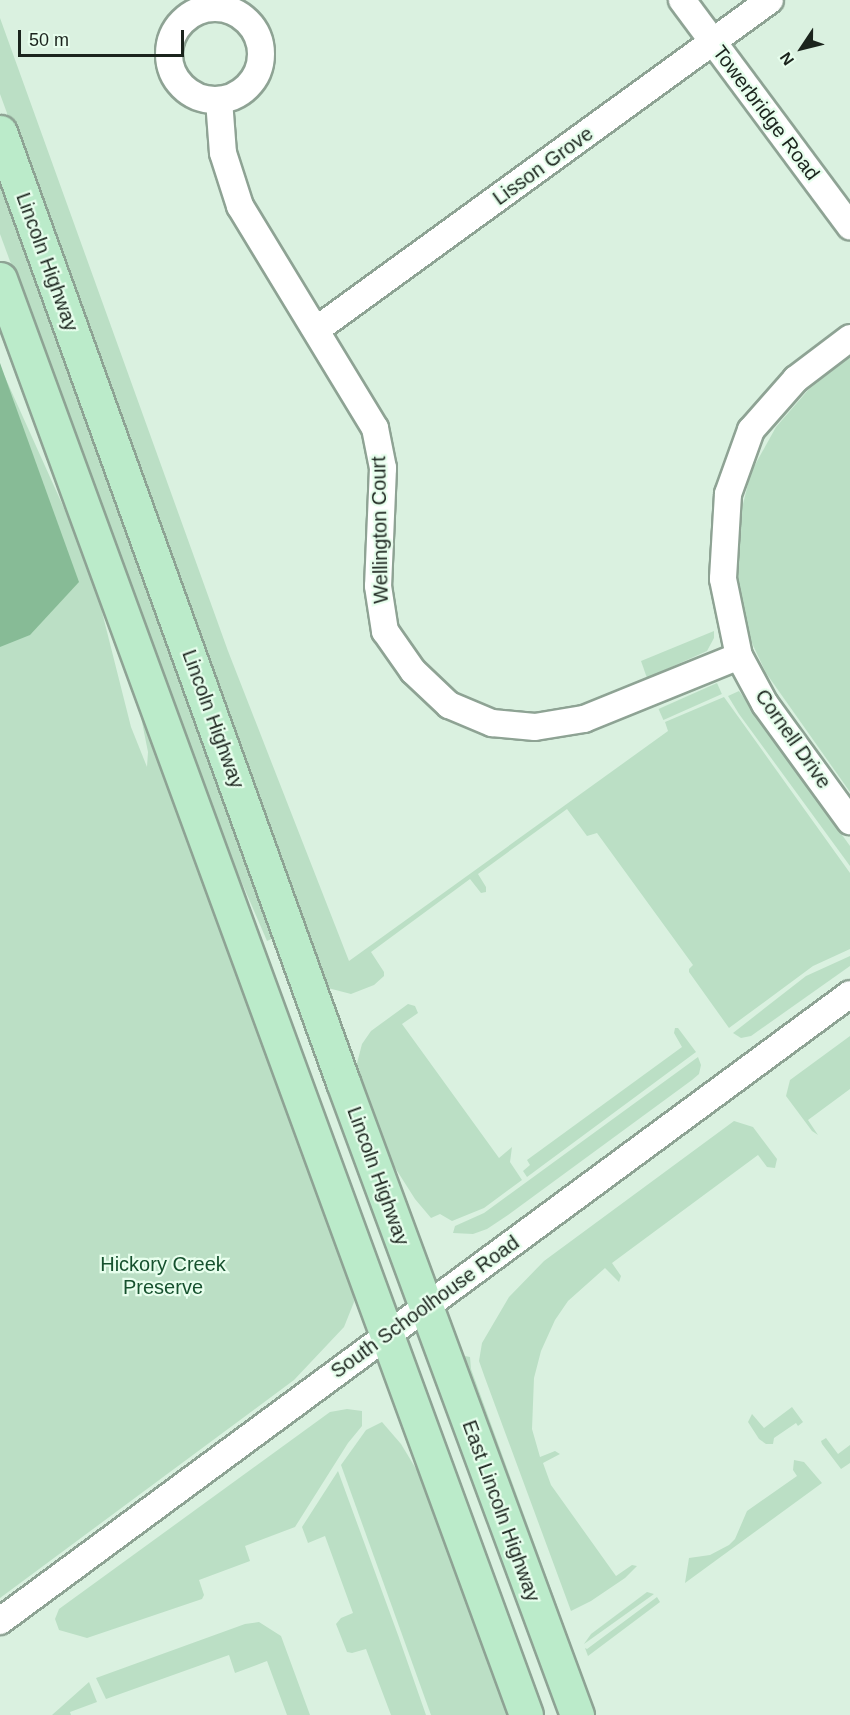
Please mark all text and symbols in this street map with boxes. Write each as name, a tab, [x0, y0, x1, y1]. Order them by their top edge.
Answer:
scale bar	[21, 18, 188, 56]
north arrow	[772, 18, 832, 78]
text: 50 m	[29, 30, 69, 50]
street label: Towerbridge Road	[708, 41, 824, 185]
text: N	[777, 49, 797, 68]
street label: Lisson Grove	[488, 122, 598, 210]
street label: Lincoln Highway	[11, 189, 83, 335]
street label: Wellington Court	[367, 456, 393, 604]
street label: Lincoln Highway	[177, 646, 249, 792]
street label: Cornell Drive	[750, 685, 836, 793]
street label: Lincoln Highway	[342, 1103, 414, 1249]
street label: South Schoolhouse Road	[326, 1231, 524, 1383]
park label: Hickory Creek Preserve	[100, 1253, 226, 1300]
street label: East Lincoln Highway	[457, 1417, 545, 1605]

